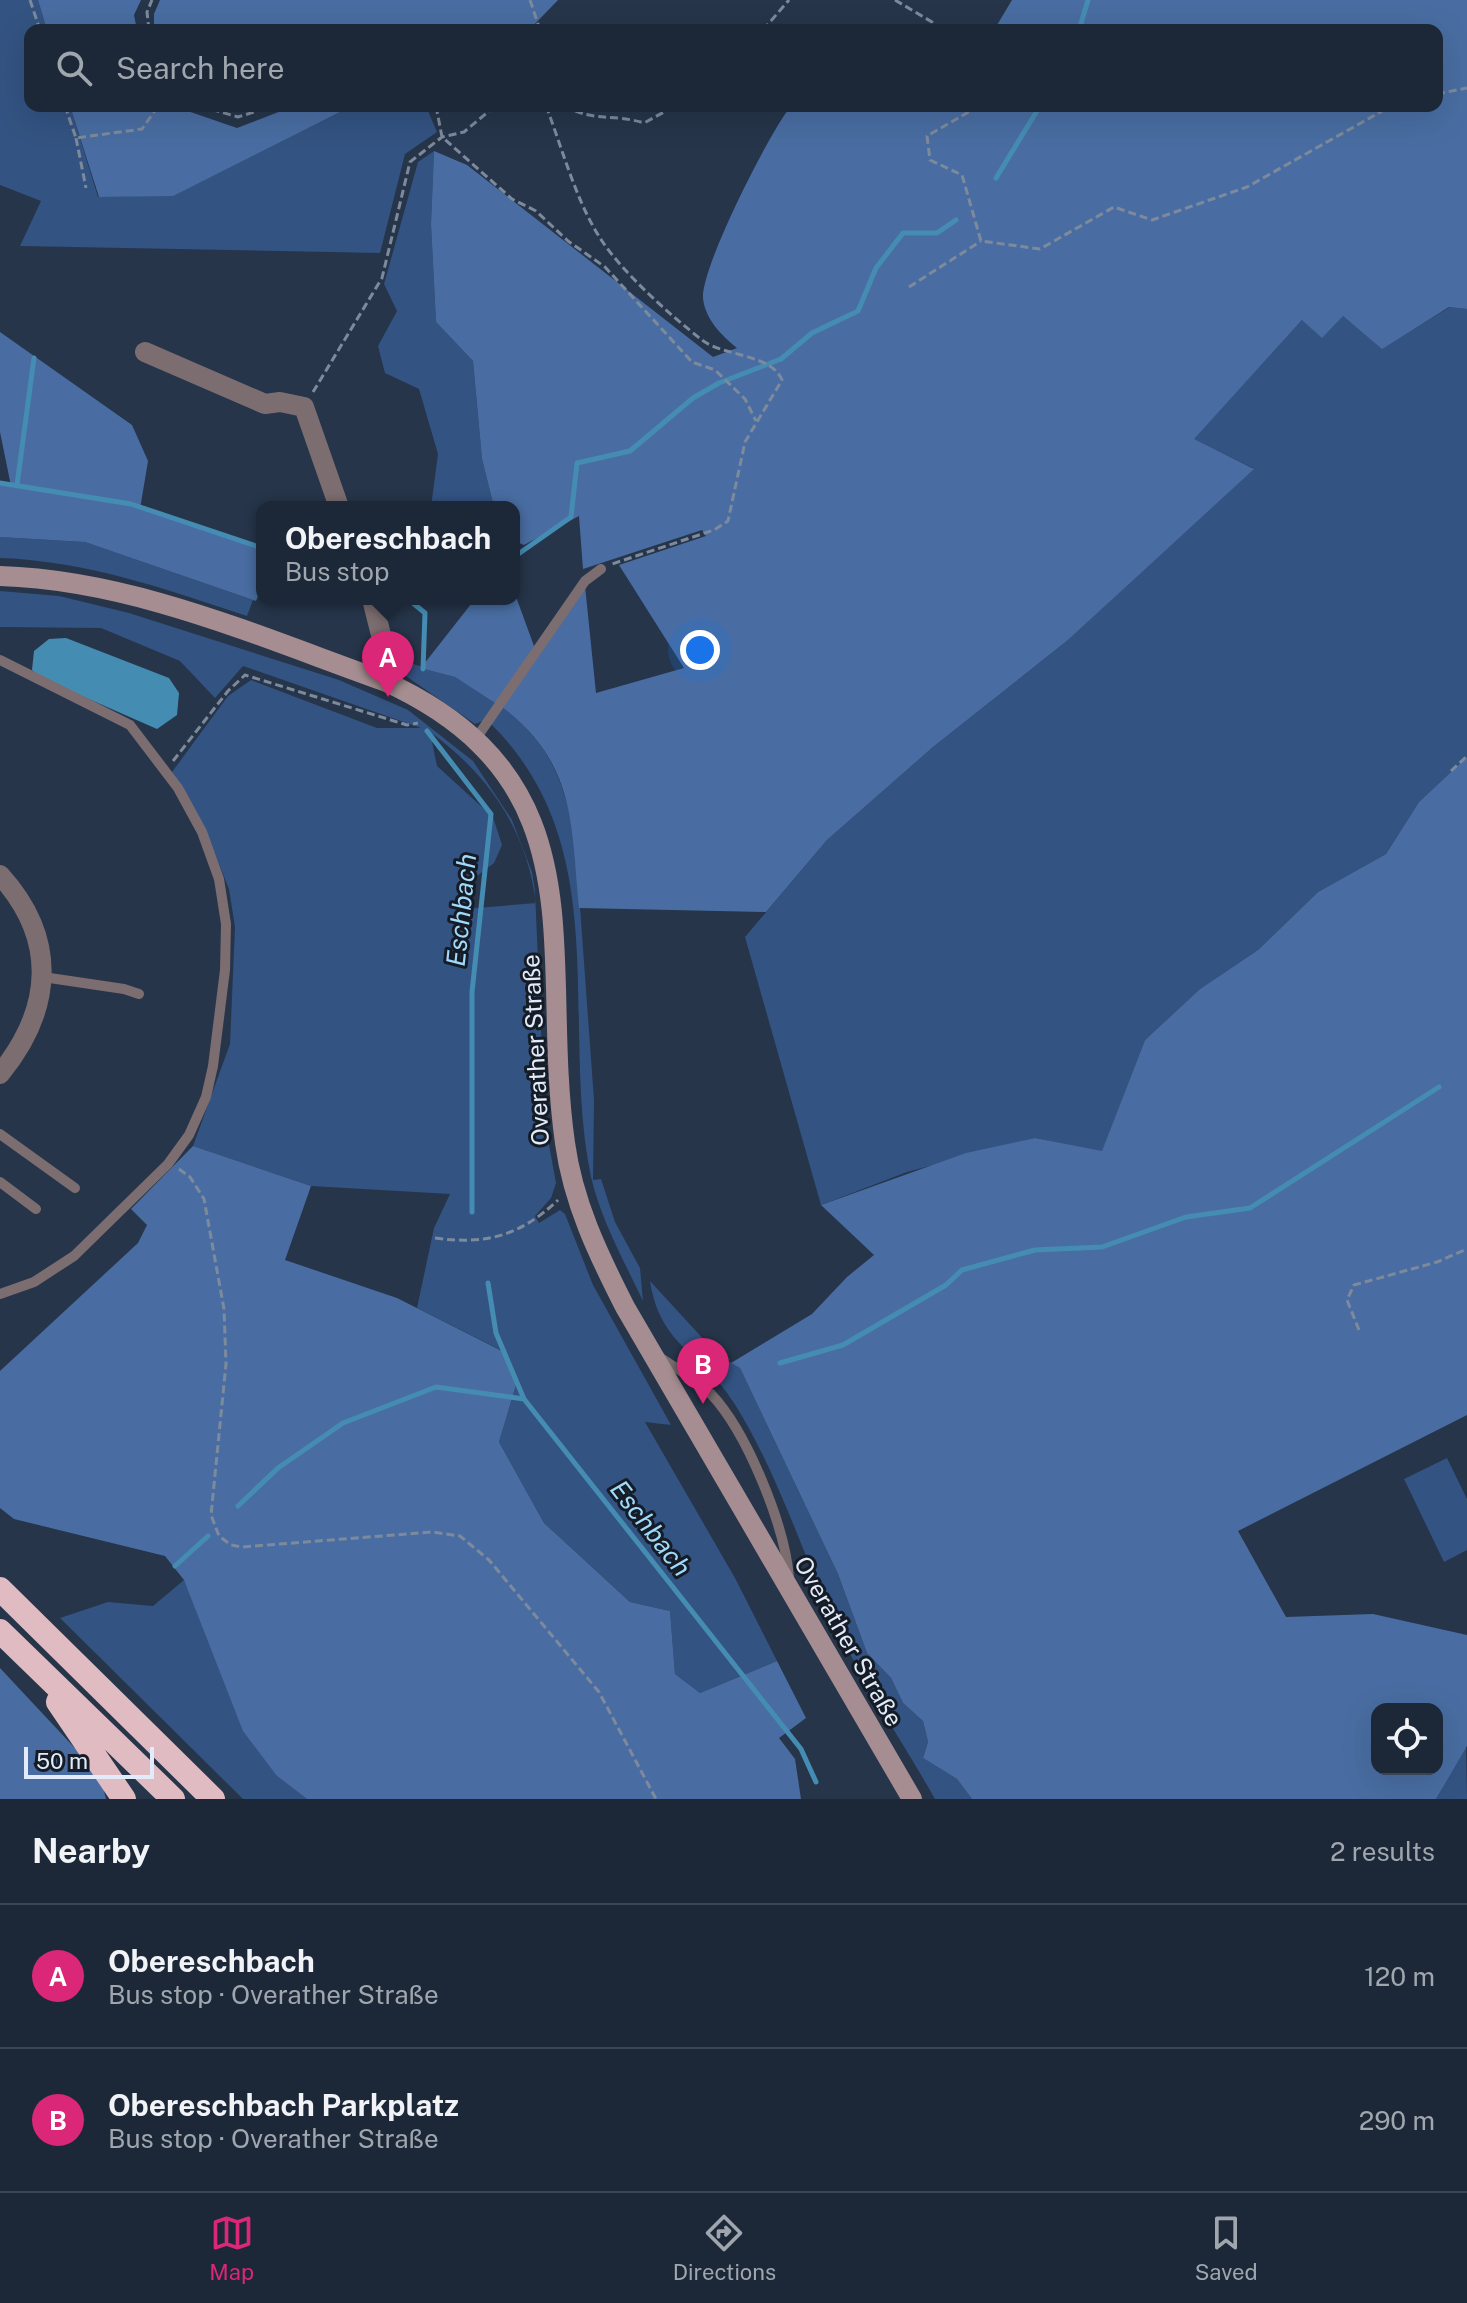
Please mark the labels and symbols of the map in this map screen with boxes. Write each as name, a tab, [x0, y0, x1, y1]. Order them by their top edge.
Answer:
your location	[680, 630, 720, 670]
pin: A	[362, 631, 414, 697]
water label: Eschbach	[440, 852, 482, 968]
street label: Overather Straße	[516, 954, 554, 1146]
pin: B	[677, 1338, 729, 1404]
water label: Eschbach	[604, 1474, 698, 1582]
street label: Overather Straße	[789, 1551, 909, 1731]
scale bar	[24, 1743, 154, 1779]

